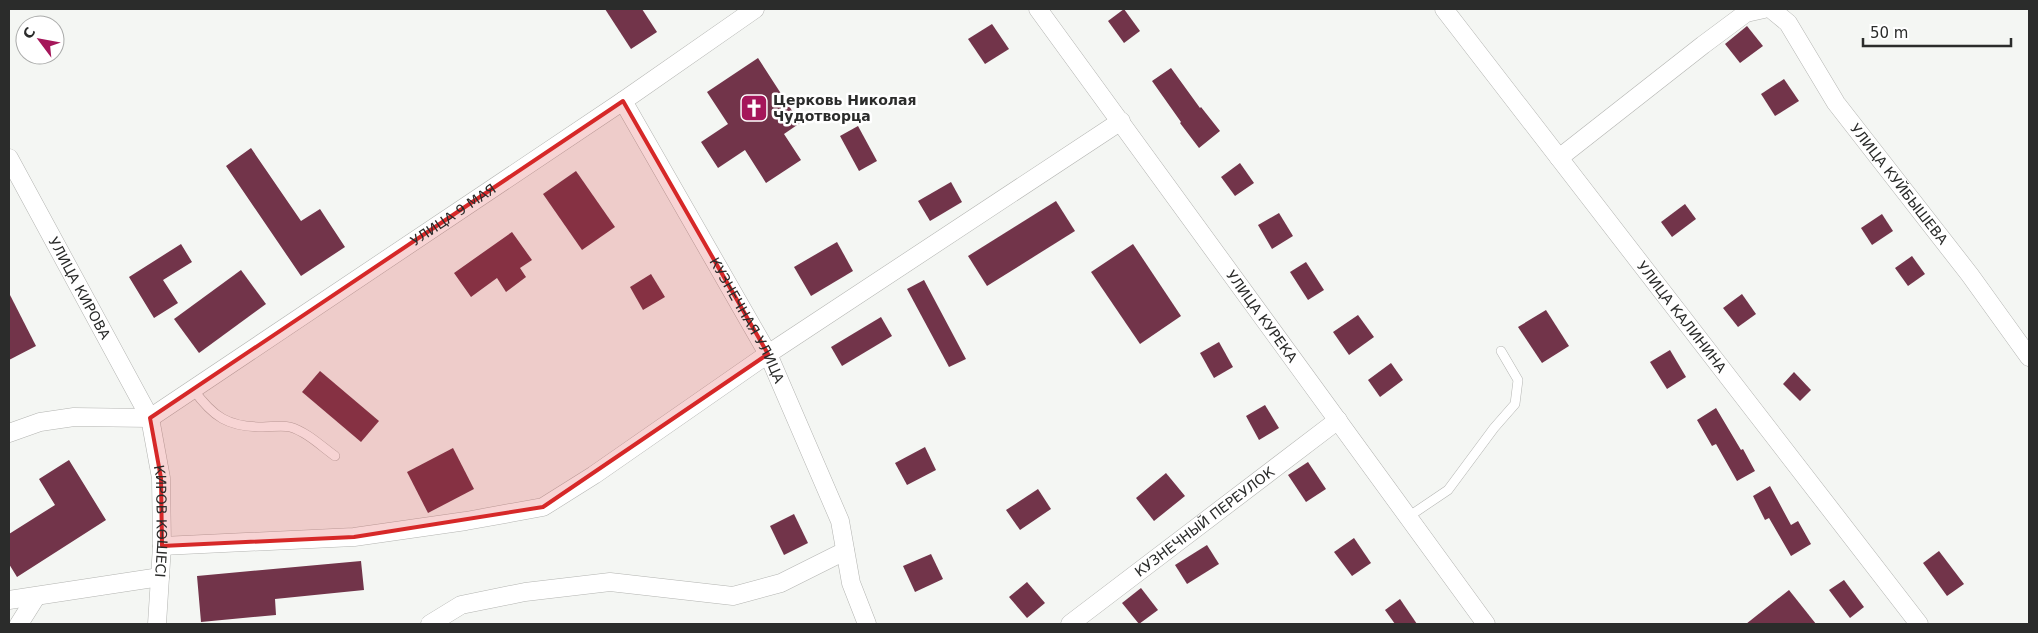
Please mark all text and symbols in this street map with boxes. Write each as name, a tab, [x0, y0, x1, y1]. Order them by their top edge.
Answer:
north arrow	[15, 15, 65, 65]
scale bar	[1863, 15, 2010, 47]
text: 50 m	[1870, 24, 1908, 42]
text: С	[19, 25, 38, 42]
place label: Церковь Николая Чудотворца	[773, 92, 917, 124]
church icon: Церковь Николая Чудотворца	[739, 93, 769, 123]
street label: УЛИЦА КУЙБЫШЕВА	[1847, 121, 1951, 248]
street label: УЛИЦА 9 МАЯ	[408, 181, 499, 249]
street label: УЛИЦА КИРОВА	[45, 234, 114, 342]
street label: КУЗНЕЧНАЯ УЛИЦА	[706, 255, 788, 386]
street label: УЛИЦА КАЛИНИНА	[1634, 258, 1730, 376]
street label: УЛИЦА КУРЕКА	[1223, 267, 1301, 366]
street label: КУЗНЕЧНЫЙ ПЕРЕУЛОК	[1132, 463, 1277, 580]
street label: КИРОВ КӨШЕСІ	[151, 464, 170, 578]

